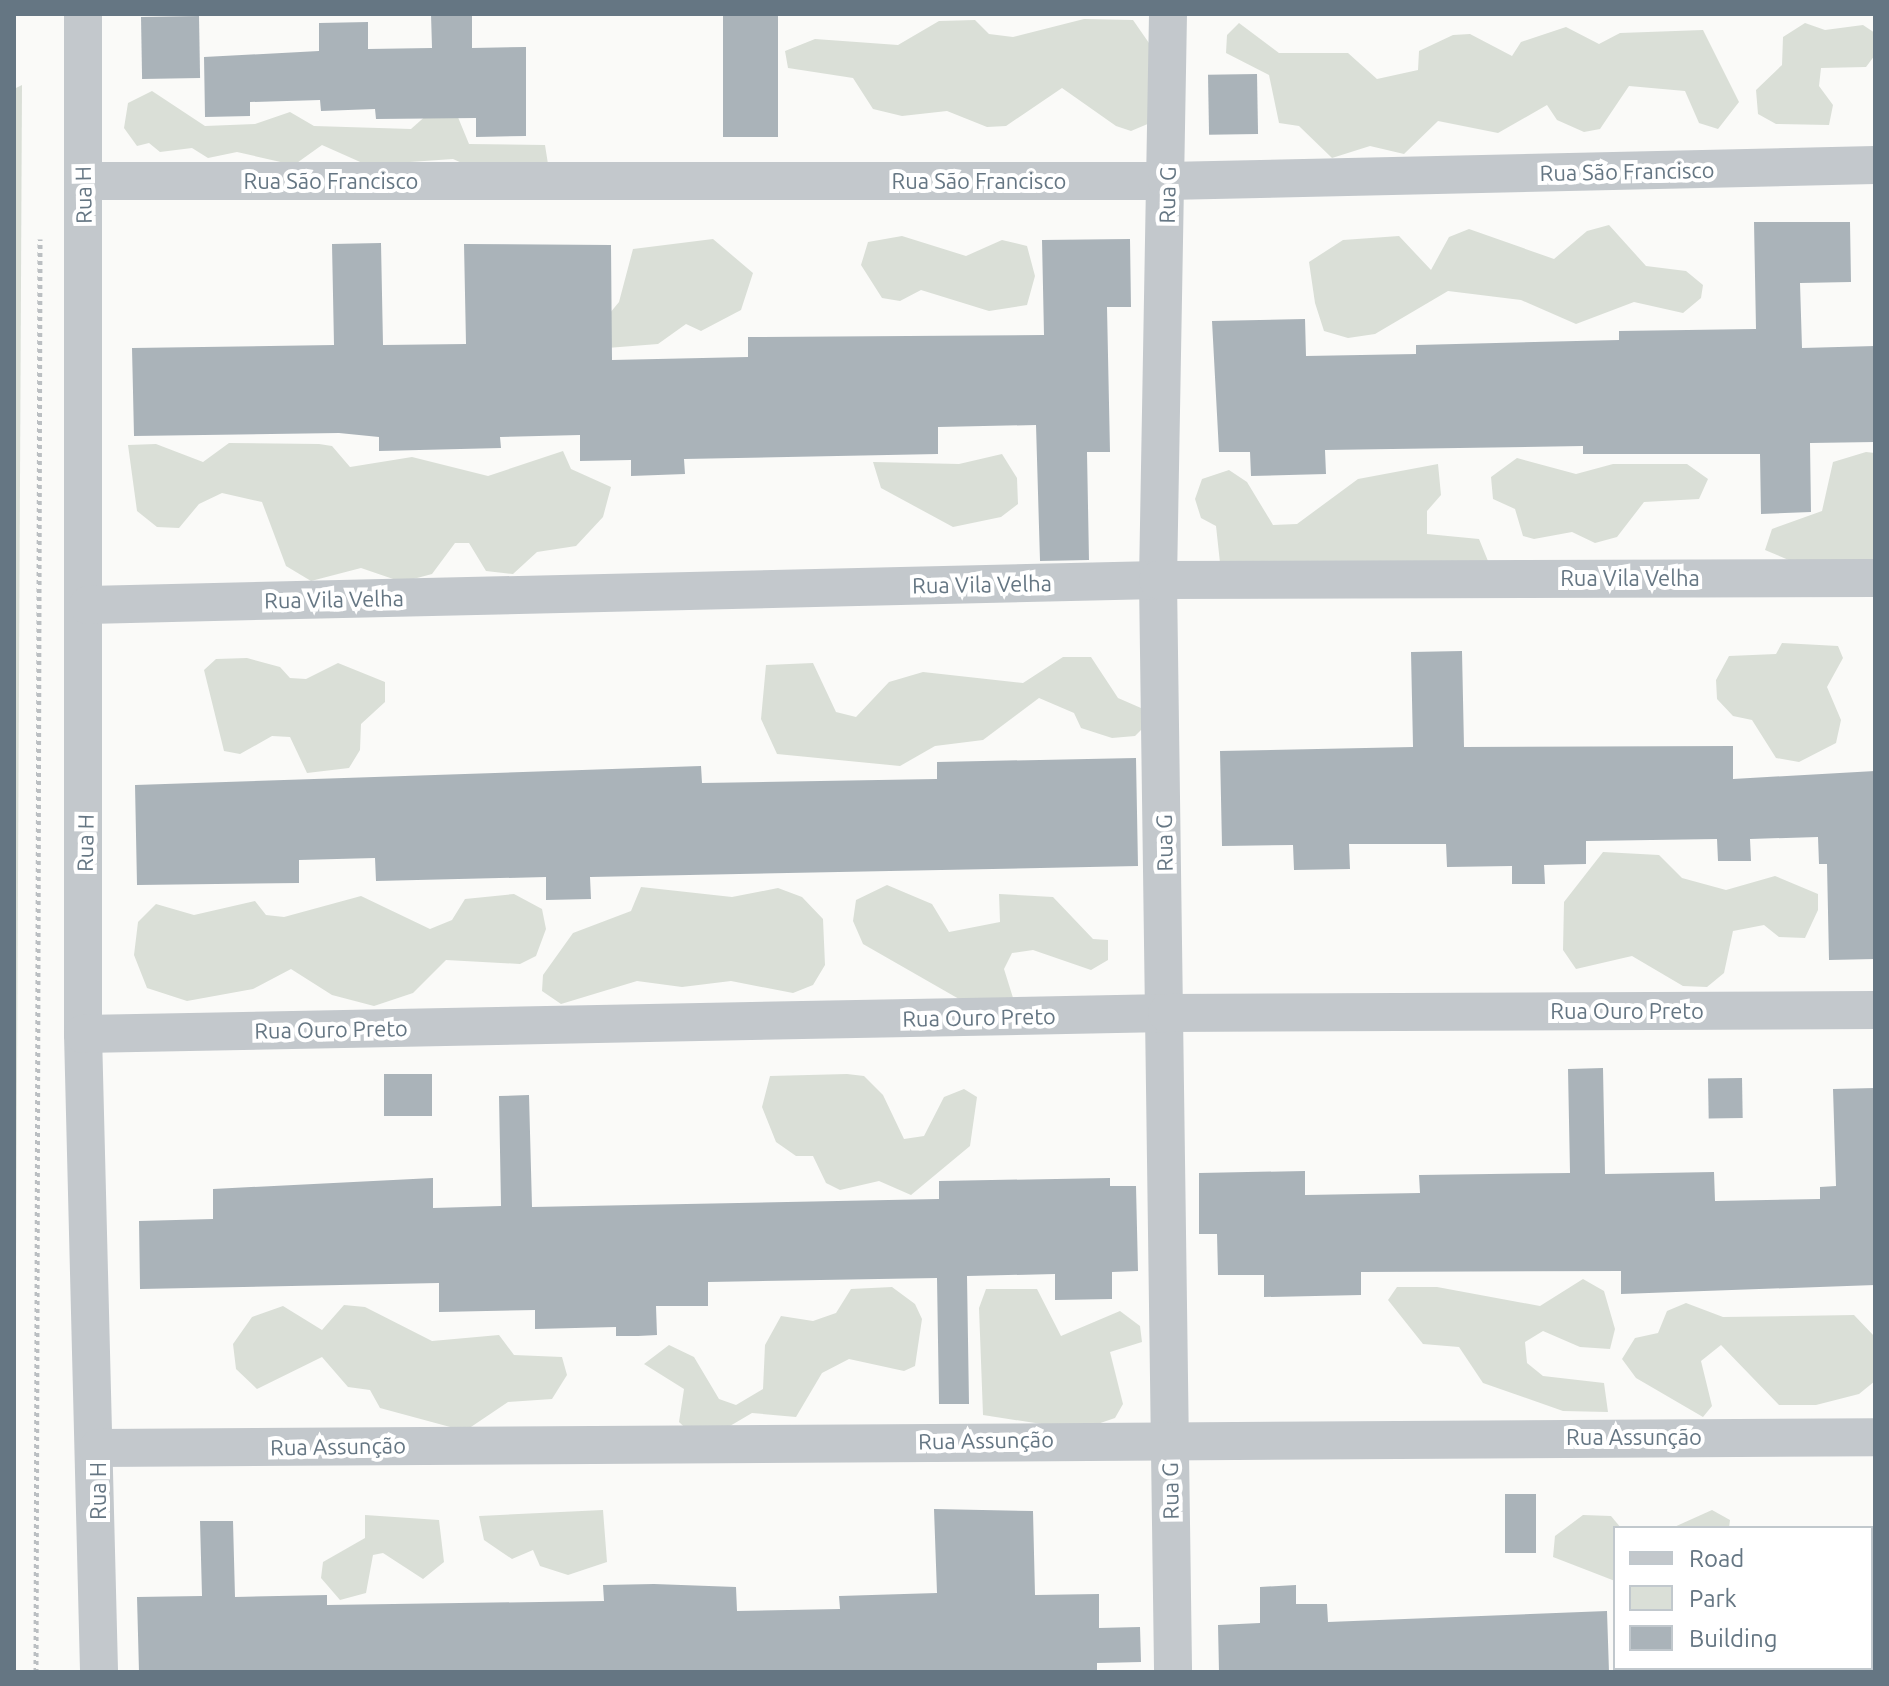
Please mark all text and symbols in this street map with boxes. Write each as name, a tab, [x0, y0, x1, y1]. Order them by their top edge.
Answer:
street label: Rua São Francisco	[1539, 156, 1715, 186]
street label: Rua H	[69, 166, 97, 224]
street label: Rua G	[1153, 166, 1181, 224]
street label: Rua São Francisco	[244, 168, 418, 194]
street label: Rua São Francisco	[892, 168, 1066, 194]
street label: Rua Vila Velha	[1560, 565, 1700, 591]
street label: Rua Vila Velha	[912, 570, 1052, 598]
street label: Rua Vila Velha	[264, 585, 404, 613]
street label: Rua H	[71, 814, 99, 872]
street label: Rua G	[1150, 814, 1178, 872]
street label: Rua Ouro Preto	[1550, 998, 1704, 1024]
street label: Rua Ouro Preto	[902, 1002, 1056, 1032]
street label: Rua Ouro Preto	[254, 1014, 408, 1044]
street label: Rua Assunção	[1566, 1424, 1702, 1450]
street label: Rua Assunção	[918, 1426, 1054, 1454]
street label: Rua Assunção	[270, 1432, 406, 1460]
street label: Rua H	[85, 1462, 111, 1520]
street label: Rua G	[1156, 1462, 1184, 1520]
legend	[1613, 1526, 1873, 1670]
text: Road	[1689, 1545, 1744, 1572]
text: Park	[1689, 1585, 1737, 1612]
text: Building	[1689, 1625, 1777, 1652]

